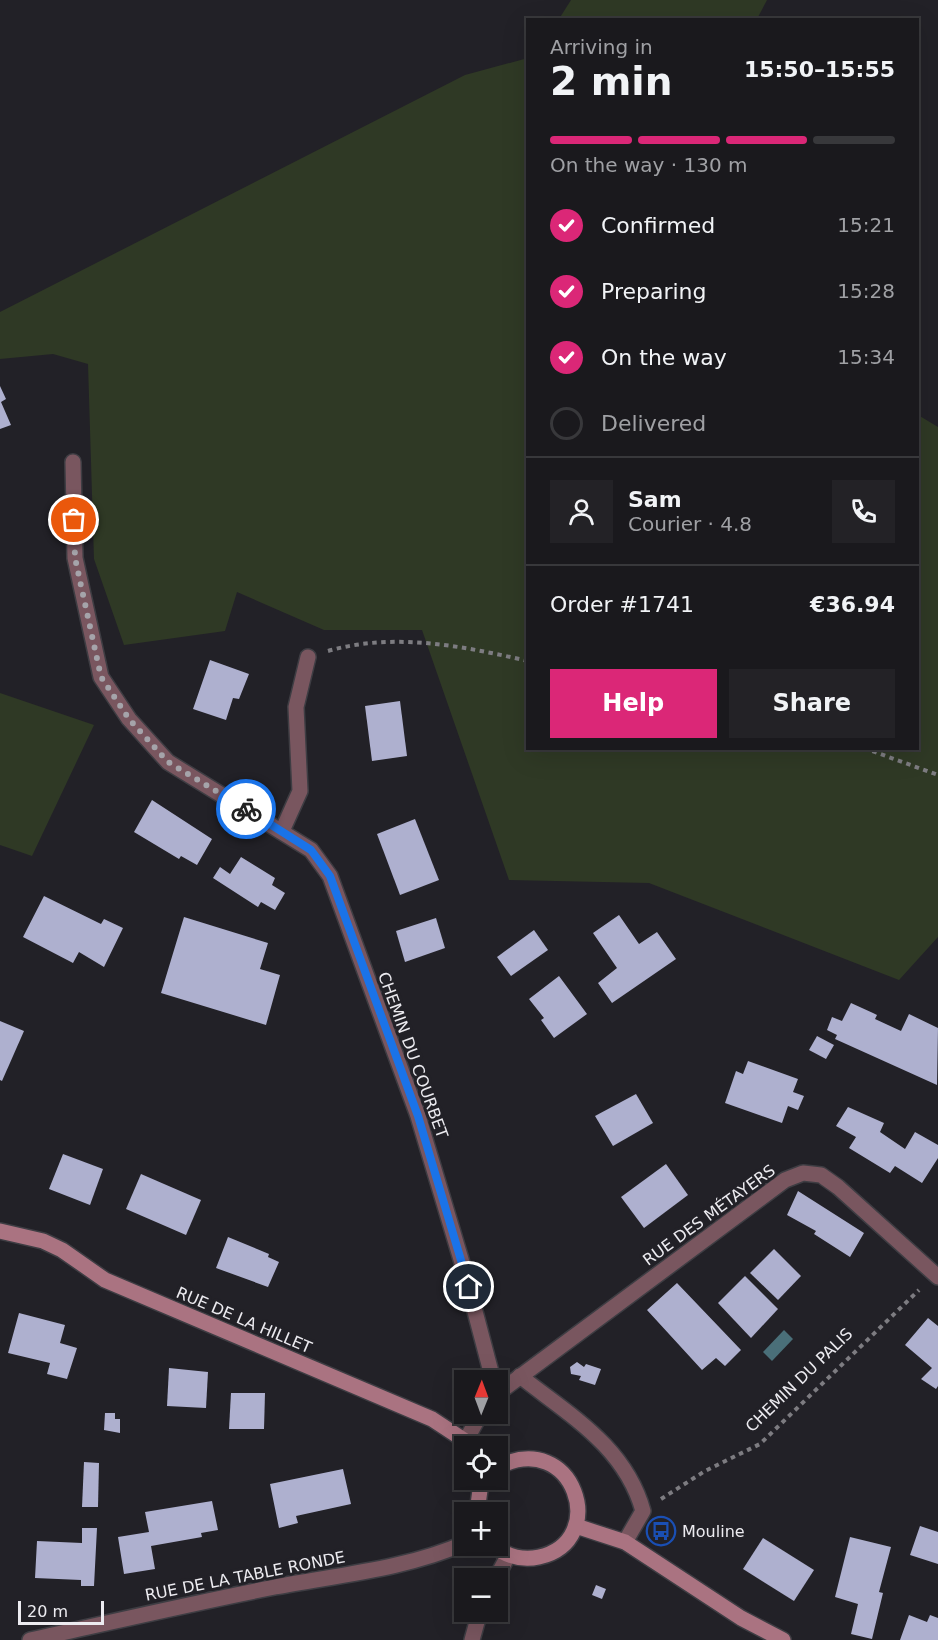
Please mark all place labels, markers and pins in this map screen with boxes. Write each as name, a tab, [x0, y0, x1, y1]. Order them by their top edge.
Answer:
pin	[48, 494, 99, 545]
pin	[443, 1261, 494, 1312]
bus stop icon: Mouline	[645, 1515, 677, 1547]
place label: Mouline	[682, 1522, 745, 1541]

